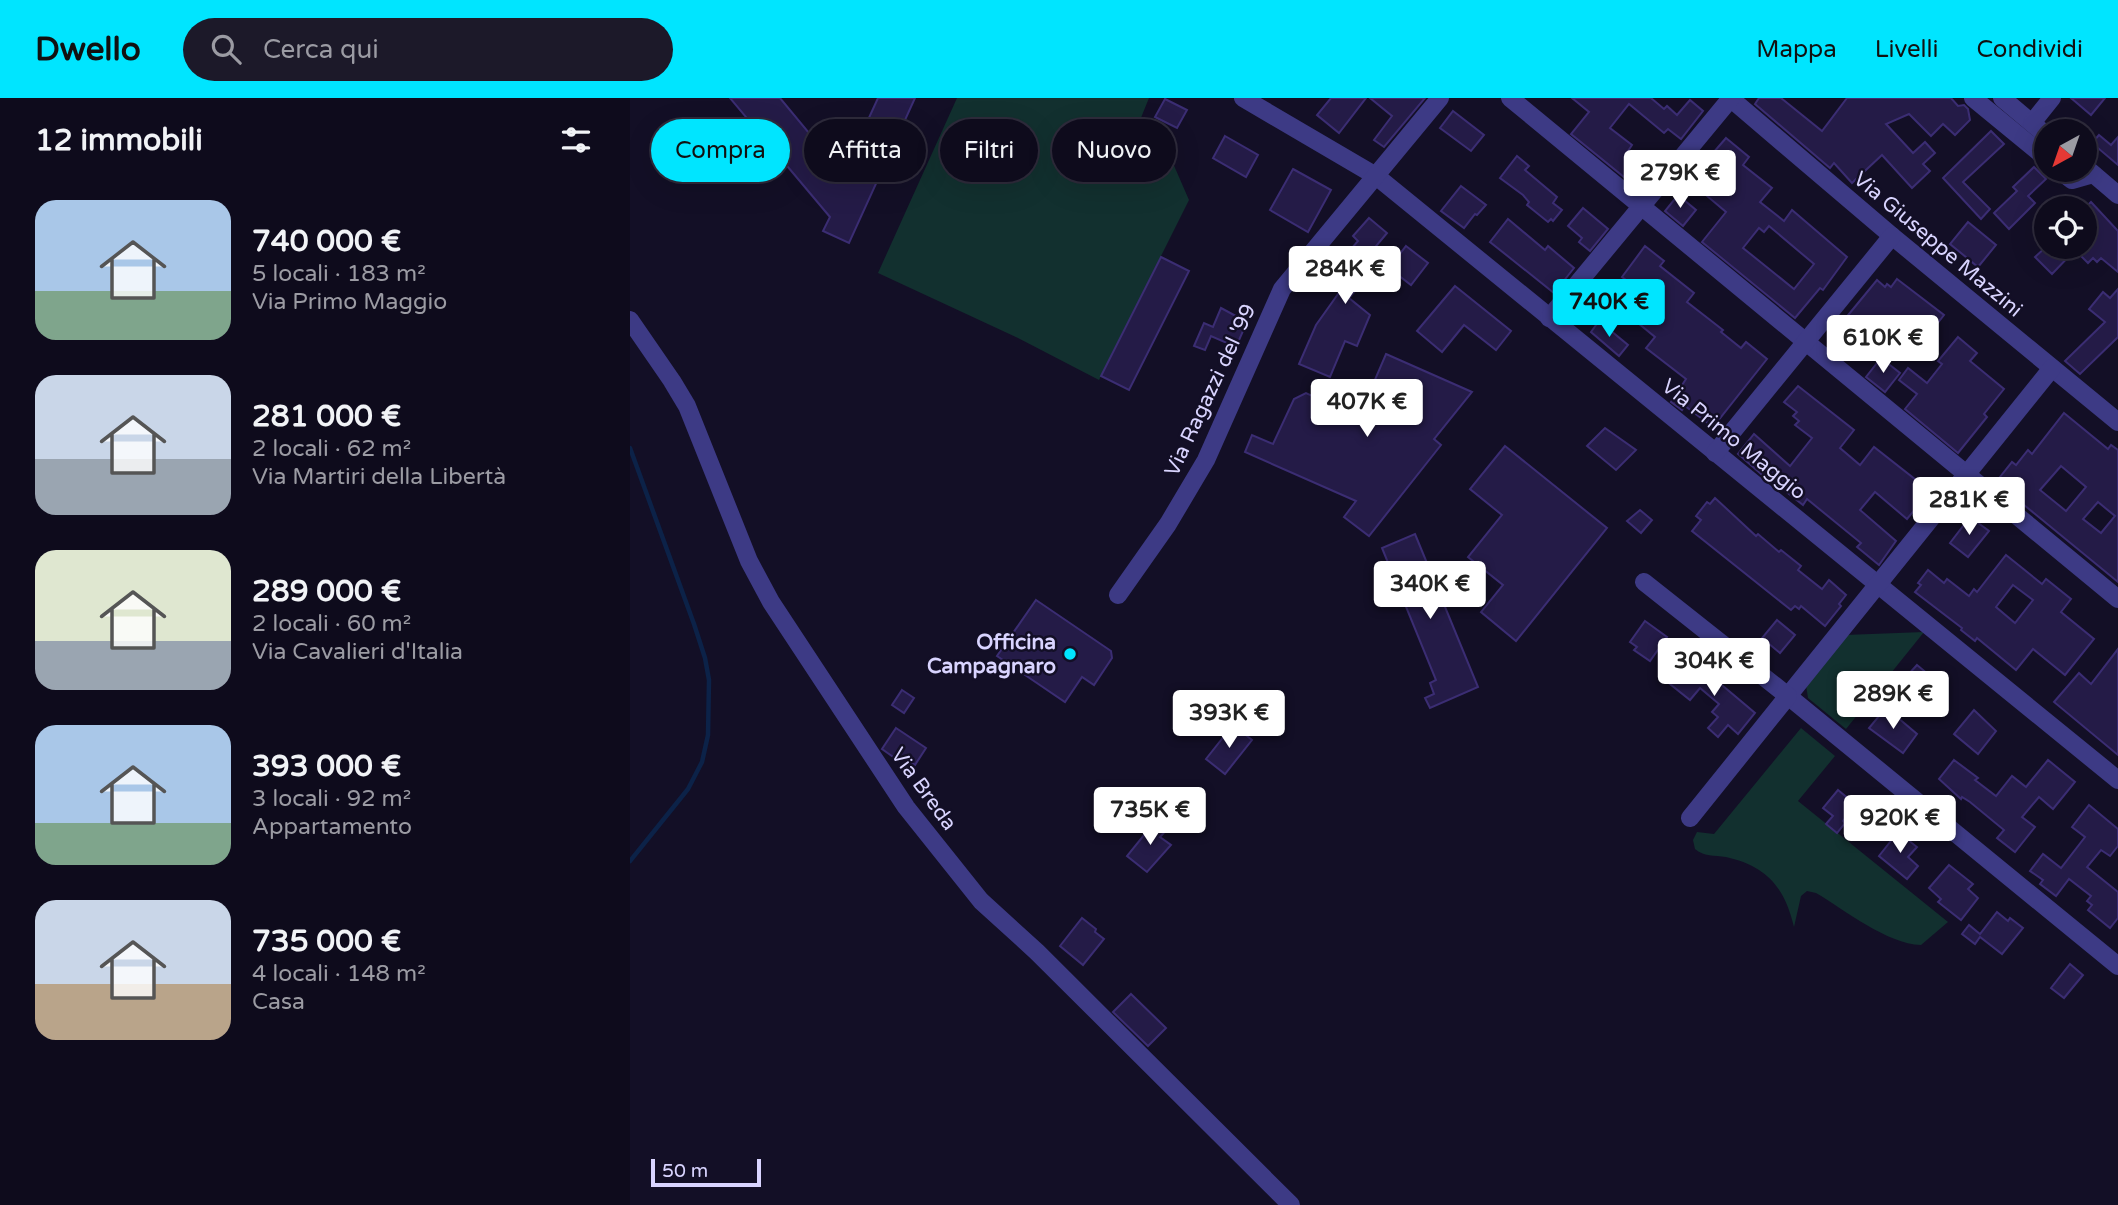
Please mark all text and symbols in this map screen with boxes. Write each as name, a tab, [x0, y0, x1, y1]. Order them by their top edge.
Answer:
search box	[183, 18, 673, 81]
text: Dwello	[35, 30, 141, 69]
icon: search	[207, 30, 245, 68]
text: Cerca qui	[263, 34, 379, 65]
text: Mappa	[1756, 35, 1837, 64]
text: Livelli	[1875, 35, 1939, 64]
text: Condividi	[1977, 35, 2083, 64]
chip: Compra	[651, 119, 790, 182]
chip: Affitta	[804, 119, 926, 182]
chip: Filtri	[940, 119, 1038, 182]
chip: Nuovo	[1052, 119, 1176, 182]
north arrow	[2034, 119, 2096, 182]
map controls	[2034, 119, 2097, 259]
icon: filters	[557, 121, 595, 159]
text: 12 immobili	[35, 122, 203, 159]
pin: 279K €	[1623, 150, 1737, 210]
text: 279K €	[1640, 159, 1720, 187]
street label: Via Giuseppe Mazzini	[1848, 166, 2027, 322]
button: locate	[2034, 196, 2097, 259]
text: 740 000 €	[252, 223, 401, 260]
icon: home	[91, 228, 175, 312]
pin: 284K €	[1288, 246, 1402, 306]
text: 284K €	[1305, 255, 1385, 283]
text: 5 locali · 183 m²	[252, 260, 426, 288]
pin: 740K €	[1552, 280, 1666, 339]
text: Via Primo Maggio	[252, 288, 447, 316]
text: 740K €	[1569, 288, 1649, 316]
street label: Via Ragazzi del '99	[1160, 300, 1261, 480]
pin: 610K €	[1826, 316, 1940, 375]
text: 610K €	[1843, 324, 1923, 352]
street label: Via Primo Maggio	[1657, 374, 1811, 505]
pin: 407K €	[1310, 380, 1424, 439]
text: 407K €	[1327, 388, 1407, 416]
text: 281 000 €	[252, 398, 401, 435]
icon: home	[91, 403, 175, 487]
text: 2 locali · 62 m²	[252, 435, 411, 463]
text: Via Martiri della Libertà	[252, 463, 506, 491]
pin: 281K €	[1912, 478, 2026, 537]
text: 281K €	[1929, 486, 2009, 514]
pin: 340K €	[1373, 561, 1487, 621]
text: 340K €	[1390, 570, 1470, 598]
text: 289 000 €	[252, 573, 401, 610]
icon: home	[91, 578, 175, 662]
text: 2 locali · 60 m²	[252, 610, 411, 638]
place label: Officina Campagnaro	[927, 630, 1056, 679]
text: Via Cavalieri d'Italia	[252, 638, 463, 666]
pin: 304K €	[1657, 638, 1771, 698]
marker: Officina Campagnaro	[1062, 646, 1078, 662]
text: 304K €	[1674, 647, 1754, 675]
pin: 289K €	[1836, 672, 1950, 731]
text: 289K €	[1853, 680, 1933, 708]
pin: 393K €	[1172, 690, 1286, 750]
text: 393K €	[1189, 699, 1269, 727]
street label: Via Breda	[885, 743, 962, 835]
text: 393 000 €	[252, 748, 401, 785]
icon: home	[91, 753, 175, 837]
text: 3 locali · 92 m²	[252, 785, 411, 813]
pin: 735K €	[1093, 788, 1207, 847]
text: 735K €	[1110, 796, 1190, 824]
pin: 920K €	[1843, 796, 1957, 855]
text: 920K €	[1860, 804, 1940, 832]
text: Appartamento	[252, 813, 412, 841]
text: 735 000 €	[252, 923, 401, 960]
icon: home	[91, 928, 175, 1012]
text: 4 locali · 148 m²	[252, 960, 426, 988]
text: Casa	[252, 988, 305, 1016]
scale bar	[651, 1156, 761, 1188]
text: 50 m	[662, 1160, 708, 1182]

